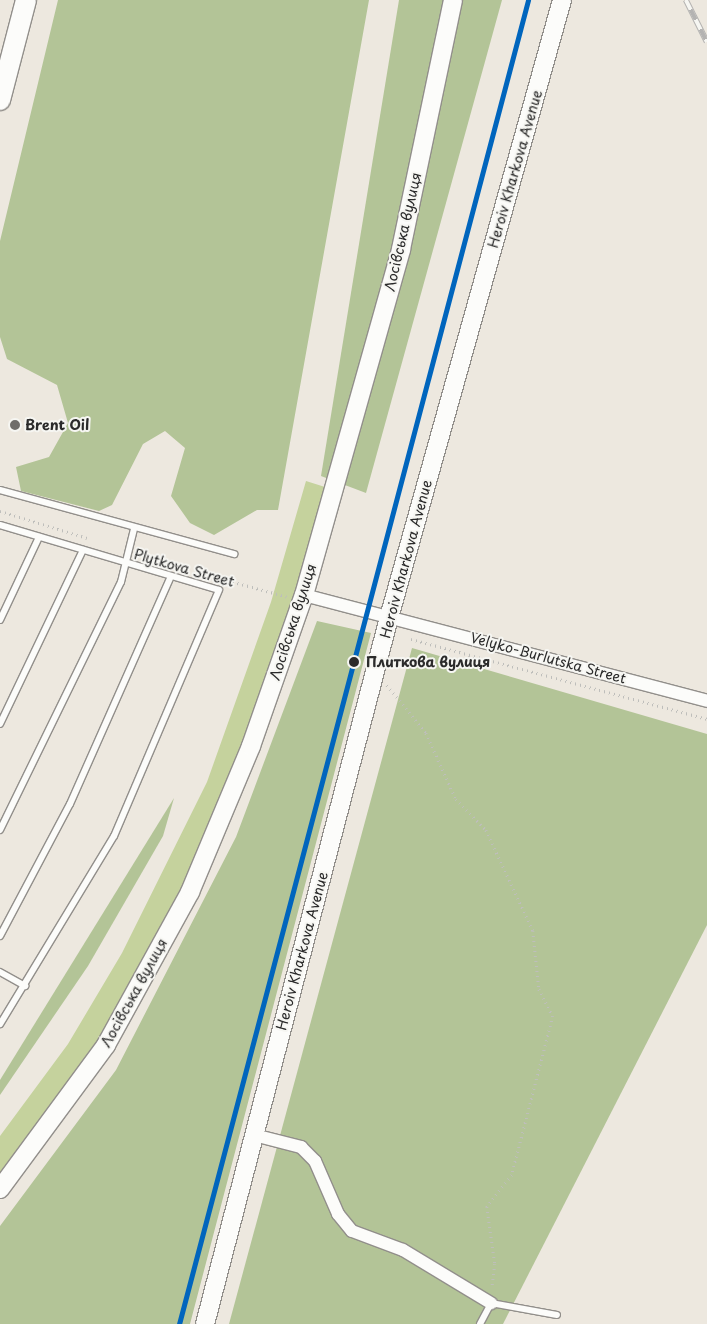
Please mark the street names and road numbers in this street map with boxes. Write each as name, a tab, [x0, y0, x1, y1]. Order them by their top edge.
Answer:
street label: Heroiv Kharkova Avenue	[484, 87, 546, 251]
street label: Лосівська вулиця	[381, 171, 425, 293]
street label: Heroiv Kharkova Avenue	[376, 477, 436, 641]
street label: Plytkova Street	[132, 546, 236, 590]
street label: Лосівська вулиця	[266, 561, 320, 683]
street label: Velyko-Burlutska Street	[467, 629, 629, 687]
street label: Heroiv Kharkova Avenue	[272, 869, 332, 1033]
street label: Лосівська вулиця	[97, 936, 171, 1050]

